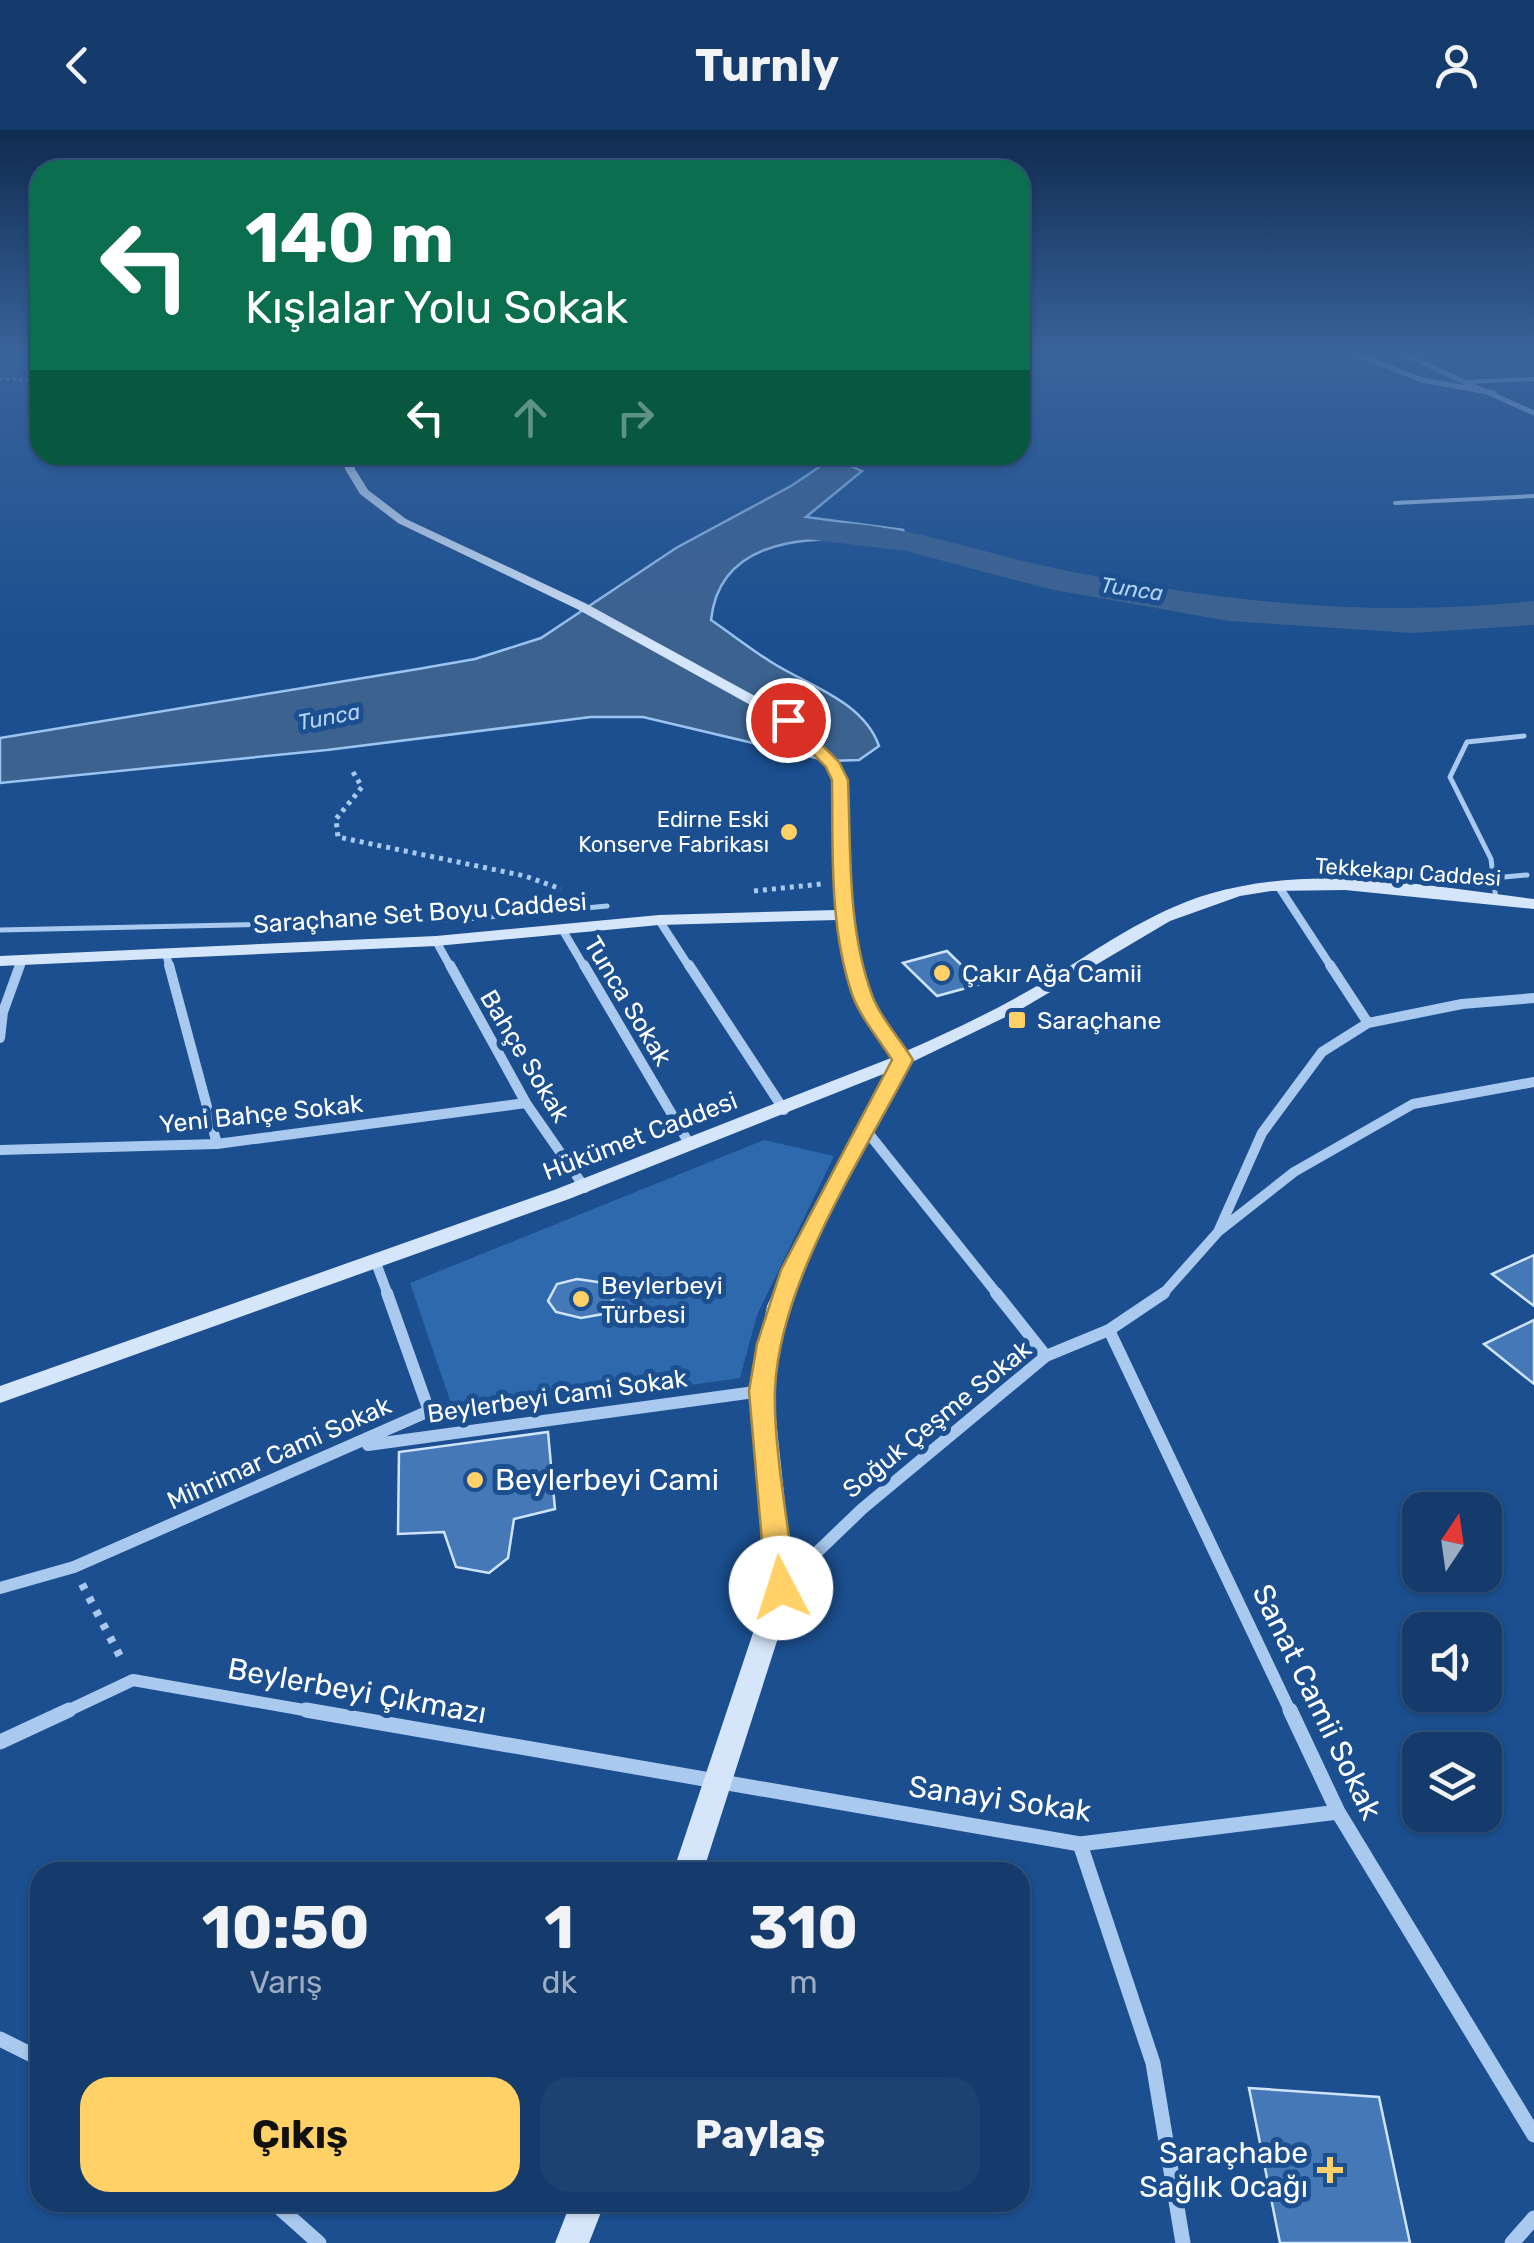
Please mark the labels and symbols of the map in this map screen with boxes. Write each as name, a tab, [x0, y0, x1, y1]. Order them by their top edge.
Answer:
water label: Tunca	[1099, 571, 1165, 607]
pin	[746, 678, 831, 763]
water label: Tunca	[296, 698, 363, 736]
place label: Edirne Eski Konserve Fabrikası	[578, 806, 769, 858]
marker: Edirne Eski Konserve Fabrikası	[778, 821, 800, 843]
street label: Tekkekapı Caddesi	[1314, 852, 1502, 892]
street label: Saraçhane Set Boyu Caddesi	[252, 887, 588, 939]
street label: Tunca Sokak	[578, 931, 678, 1071]
place label: Çakır Ağa Camii	[962, 959, 1142, 988]
marker: Çakır Ağa Camii	[931, 962, 953, 984]
street label: Bahçe Sokak	[474, 985, 576, 1127]
place label: Saraçhane	[1037, 1006, 1161, 1035]
marker: Saraçhane	[1006, 1009, 1028, 1031]
street label: Hükümet Caddesi	[539, 1086, 741, 1186]
street label: Yeni Bahçe Sokak	[158, 1089, 364, 1139]
place label: Beylerbeyi Türbesi	[601, 1271, 723, 1329]
marker: Beylerbeyi Türbesi	[570, 1288, 592, 1310]
street label: Soğuk Çeşme Sokak	[837, 1334, 1037, 1504]
street label: Beylerbeyi Cami Sokak	[425, 1363, 689, 1429]
street label: Mihrimar Cami Sokak	[163, 1391, 395, 1515]
place label: Beylerbeyi Cami	[495, 1462, 719, 1498]
marker: Beylerbeyi Cami	[464, 1469, 486, 1491]
north arrow	[1402, 1492, 1502, 1592]
position arrow	[729, 1536, 833, 1640]
street label: Sanat Camii Sokak	[1244, 1579, 1390, 1826]
street label: Beylerbeyi Çıkmazı	[225, 1651, 489, 1731]
street label: Sanayi Sokak	[906, 1768, 1094, 1830]
place label: Saraçhabe Sağlık Ocağı	[1139, 2135, 1308, 2205]
marker: Saraçhabe Sağlık Ocağı	[1317, 2157, 1343, 2183]

